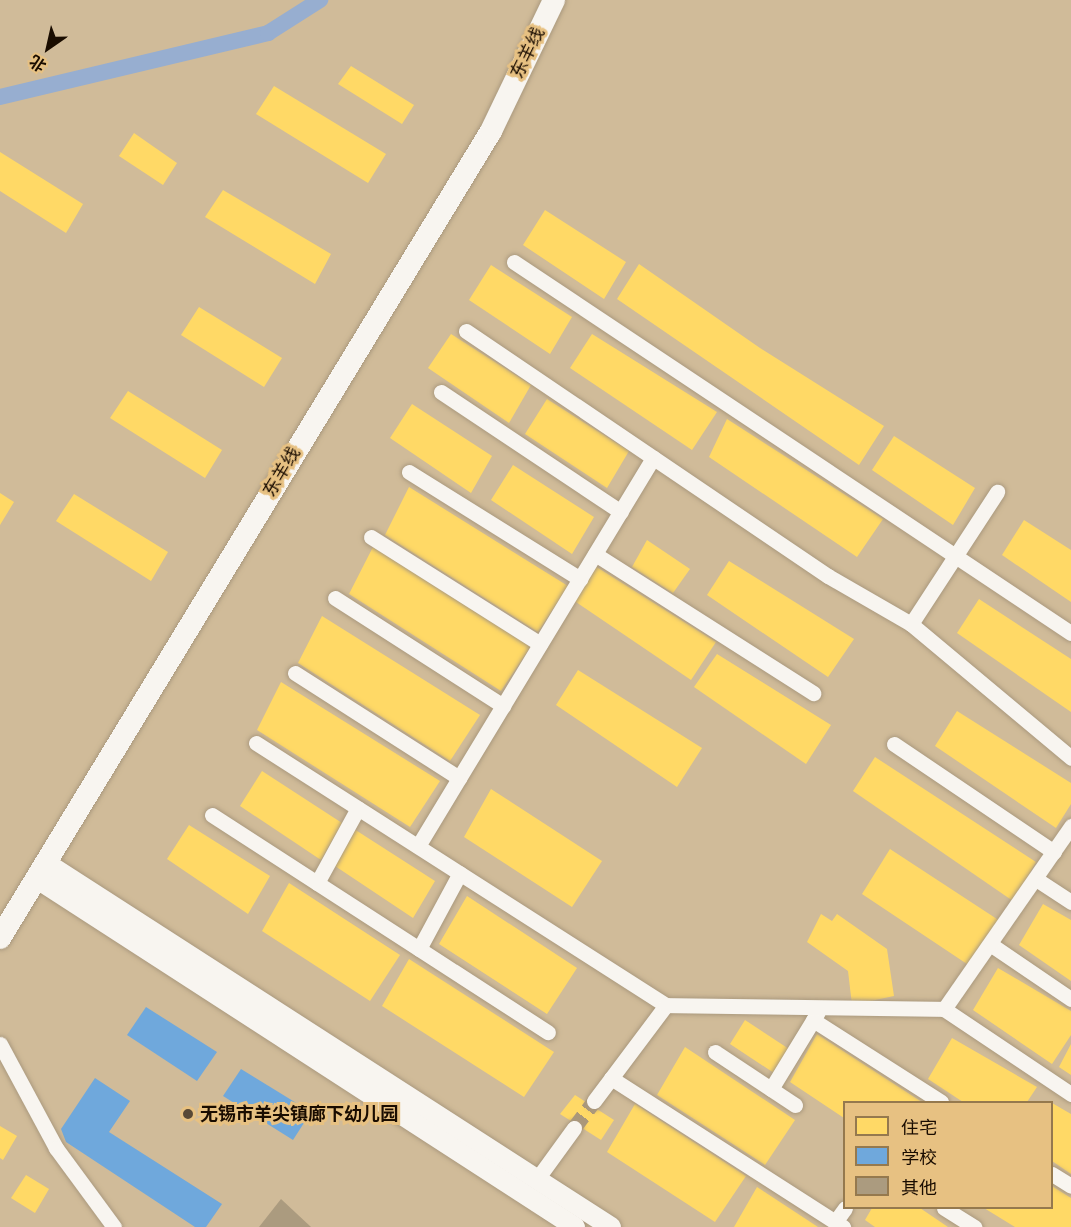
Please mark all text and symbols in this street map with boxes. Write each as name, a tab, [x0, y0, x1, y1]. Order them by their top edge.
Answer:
north arrow	[18, 18, 78, 78]
street label: 东羊线	[506, 24, 550, 82]
text: 北	[26, 51, 50, 76]
street label: 东羊线	[259, 443, 305, 501]
legend	[843, 1101, 1053, 1209]
place label: 无锡市羊尖镇廊下幼儿园	[200, 1103, 398, 1125]
marker: 无锡市羊尖镇廊下幼儿园	[181, 1107, 195, 1121]
text: 住宅	[901, 1117, 937, 1139]
text: 学校	[901, 1147, 937, 1169]
text: 其他	[901, 1177, 937, 1199]

